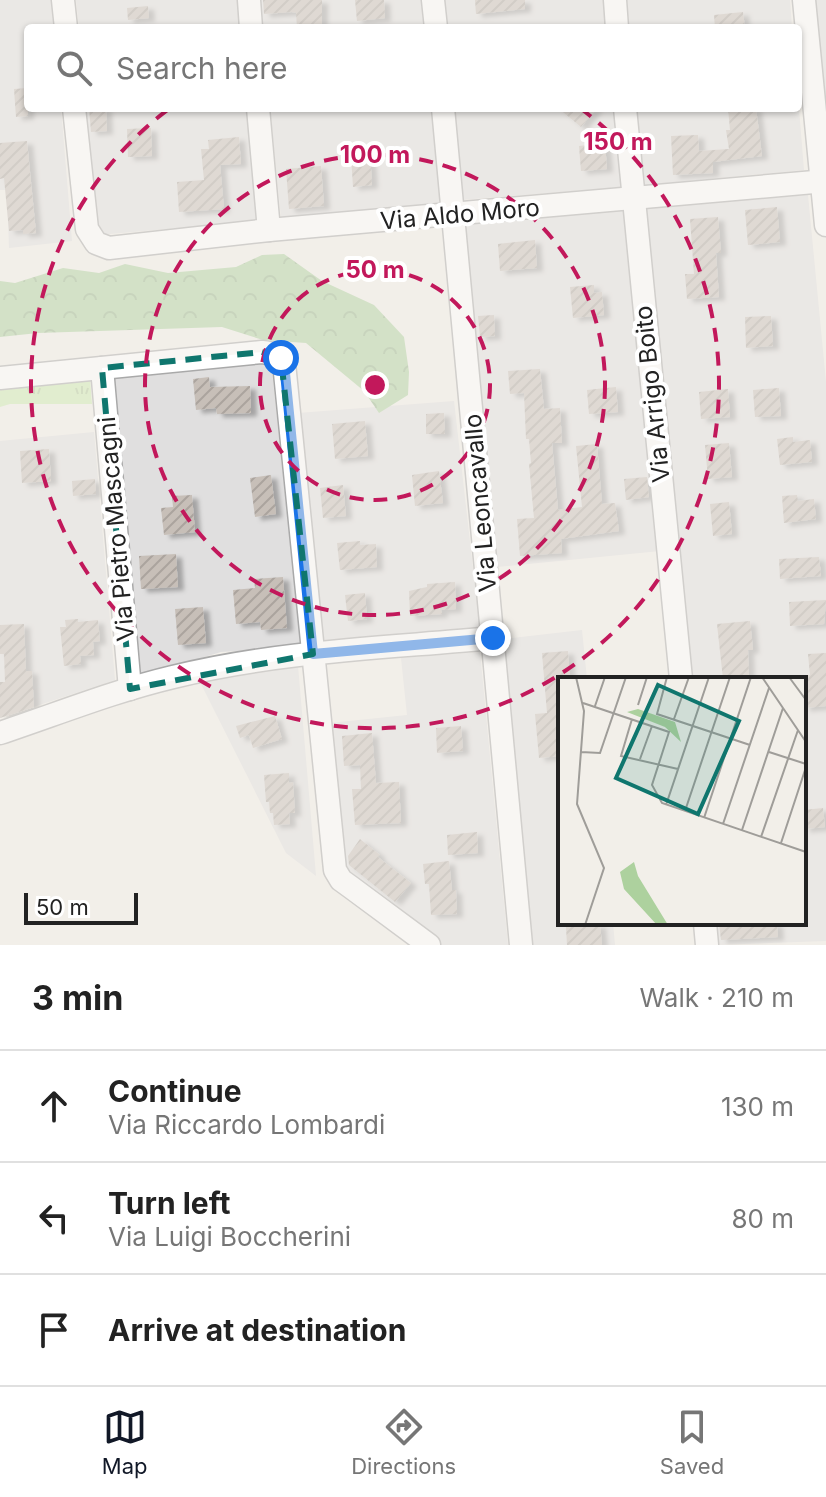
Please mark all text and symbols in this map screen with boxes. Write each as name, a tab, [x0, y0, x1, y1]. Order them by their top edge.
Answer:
search box	[24, 24, 802, 112]
icon: search	[52, 46, 96, 90]
text: Search here	[116, 50, 288, 86]
text: 150 m	[583, 127, 653, 156]
text: 100 m	[340, 140, 410, 169]
street label: Via Aldo Moro	[379, 193, 541, 235]
text: 50 m	[345, 255, 405, 284]
street label: Via Arrigo Boito	[628, 304, 676, 484]
route start	[263, 340, 299, 376]
centre of rings	[361, 371, 389, 399]
street label: Via Leoncavallo	[458, 413, 502, 593]
street label: Via Pietro Mascagni	[92, 416, 140, 642]
route end	[475, 620, 511, 656]
inset map	[558, 677, 806, 925]
scale bar	[24, 889, 138, 925]
text: 50 m	[36, 894, 89, 920]
text: 3 min	[32, 977, 123, 1018]
text: Walk · 210 m	[639, 982, 794, 1013]
text: Continue	[108, 1073, 242, 1109]
icon: ahead	[32, 1084, 76, 1128]
text: 130 m	[721, 1091, 794, 1122]
text: Via Riccardo Lombardi	[108, 1109, 385, 1140]
text: Turn left	[108, 1185, 230, 1221]
icon: left	[32, 1196, 76, 1240]
text: 80 m	[731, 1203, 794, 1234]
text: Via Luigi Boccherini	[108, 1221, 351, 1252]
icon: arrive	[32, 1308, 76, 1352]
text: Arrive at destination	[108, 1312, 406, 1348]
tab: Map	[102, 1405, 148, 1479]
tab: Directions	[351, 1405, 456, 1479]
tab: Saved	[660, 1405, 724, 1479]

